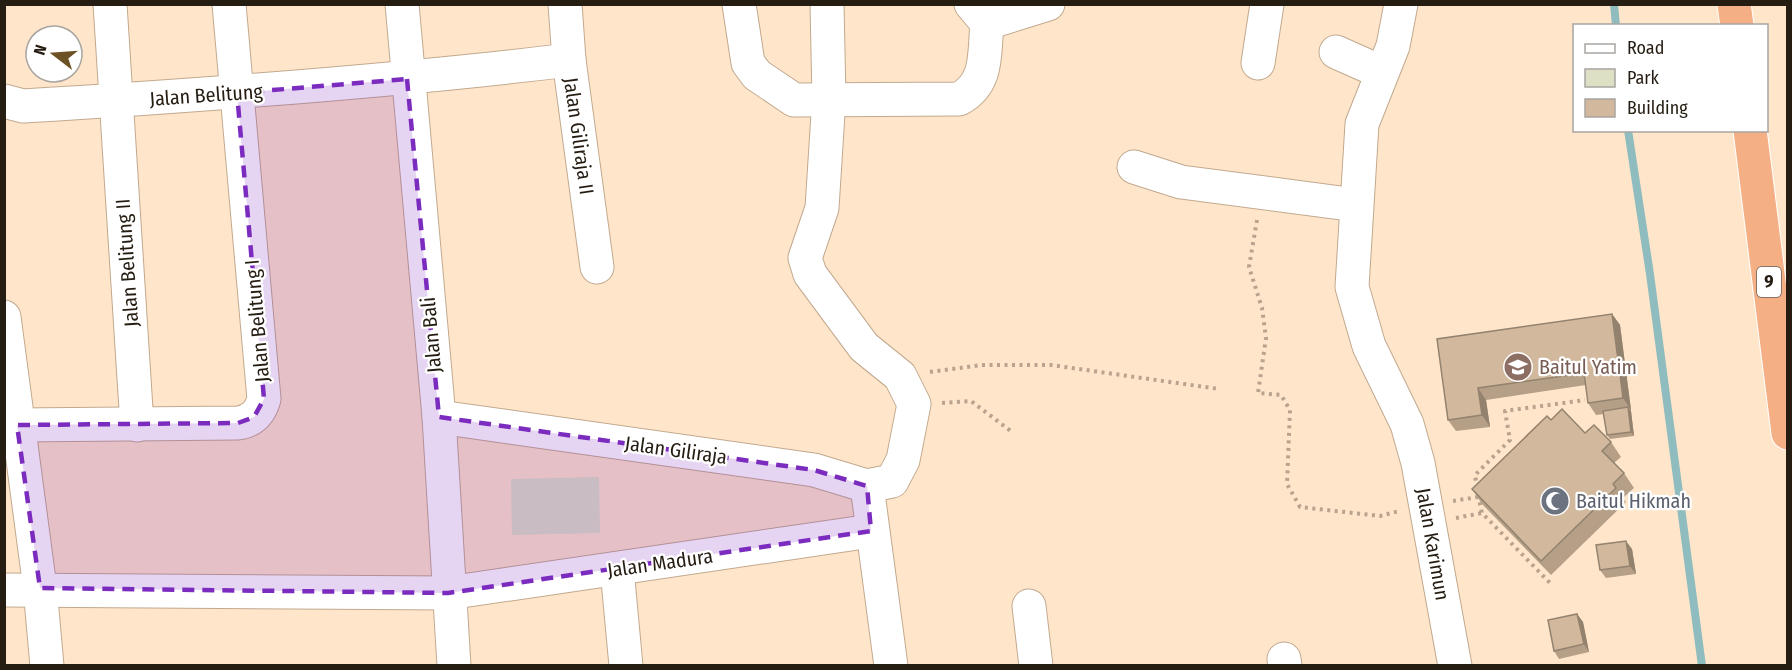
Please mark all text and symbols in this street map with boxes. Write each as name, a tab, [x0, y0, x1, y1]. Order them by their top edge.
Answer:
north arrow	[24, 24, 84, 84]
legend	[1573, 24, 1768, 132]
text: Road	[1627, 37, 1664, 59]
text: N	[30, 42, 51, 57]
text: Park	[1627, 67, 1660, 89]
street label: Jalan Giliraja II	[559, 76, 599, 196]
street label: Jalan Belitung	[149, 79, 264, 111]
text: Building	[1627, 97, 1688, 119]
street label: Jalan Belitung II	[111, 198, 143, 328]
street label: Jalan Belitung I	[240, 259, 274, 383]
road number: 9	[1757, 267, 1781, 297]
street label: Jalan Bali	[416, 296, 446, 374]
school or university icon: Baitul Yatim	[1502, 351, 1534, 383]
place label: Baitul Yatim	[1539, 355, 1637, 379]
street label: Jalan Giliraja	[623, 431, 729, 469]
mosque icon: Baitul Hikmah	[1539, 485, 1571, 517]
street label: Jalan Karimun	[1411, 486, 1455, 602]
place label: Baitul Hikmah	[1576, 489, 1691, 513]
street label: Jalan Madura	[606, 544, 714, 582]

